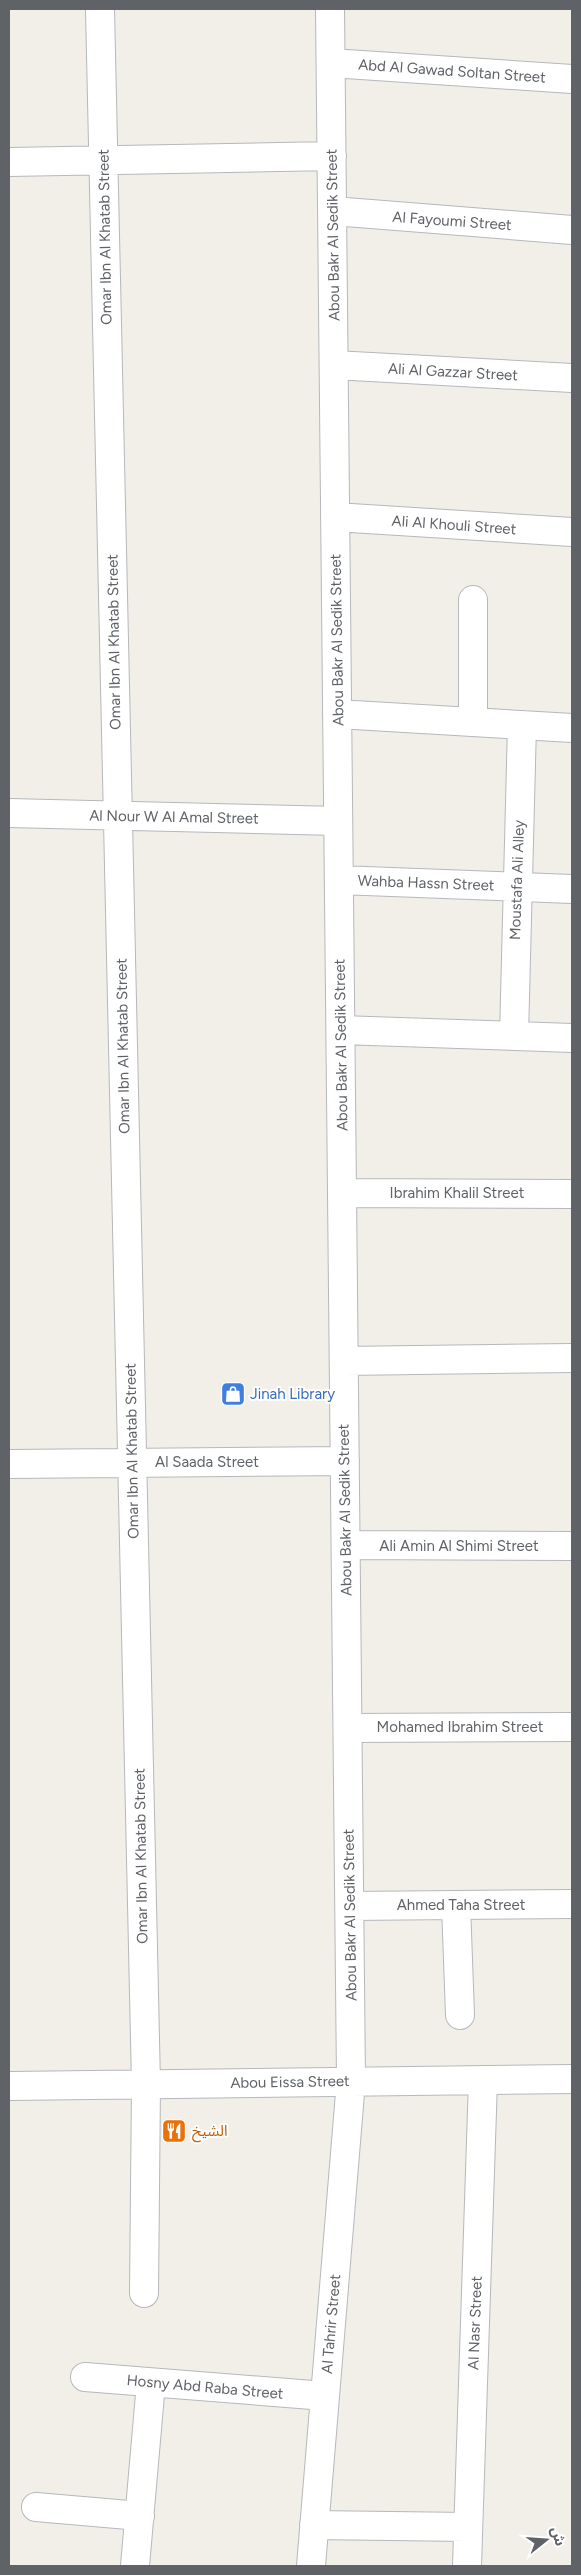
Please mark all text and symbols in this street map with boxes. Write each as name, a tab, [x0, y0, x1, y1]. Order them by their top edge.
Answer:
street label: Abd Al Gawad Soltan Street	[358, 55, 547, 87]
street label: Abou Bakr Al Sedik Street	[322, 148, 344, 321]
street label: Omar Ibn Al Khatab Street	[94, 149, 116, 325]
street label: Al Fayoumi Street	[392, 208, 513, 234]
street label: Ali Al Gazzar Street	[388, 360, 519, 384]
street label: Ali Al Khouli Street	[391, 512, 517, 538]
street label: Abou Bakr Al Sedik Street	[326, 553, 348, 726]
street label: Omar Ibn Al Khatab Street	[103, 554, 125, 730]
street label: Al Nour W Al Amal Street	[89, 807, 259, 827]
street label: Moustafa Ali Alley	[506, 820, 528, 940]
street label: Wahba Hassn Street	[357, 872, 495, 894]
street label: Omar Ibn Al Khatab Street	[112, 958, 134, 1134]
street label: Abou Bakr Al Sedik Street	[330, 958, 352, 1131]
street label: Ibrahim Khalil Street	[390, 1184, 525, 1202]
street label: Omar Ibn Al Khatab Street	[121, 1363, 143, 1539]
shop icon: Jinah Library	[220, 1381, 246, 1407]
place label: Jinah Library	[250, 1385, 335, 1403]
street label: Abou Bakr Al Sedik Street	[334, 1423, 356, 1596]
street label: Al Saada Street	[155, 1453, 259, 1471]
street label: Ali Amin Al Shimi Street	[379, 1537, 539, 1555]
street label: Mohamed Ibrahim Street	[377, 1718, 544, 1736]
street label: Omar Ibn Al Khatab Street	[130, 1768, 152, 1944]
street label: Abou Bakr Al Sedik Street	[339, 1828, 361, 2001]
street label: Ahmed Taha Street	[397, 1896, 526, 1914]
street label: Abou Eissa Street	[230, 2072, 350, 2092]
restaurant icon: الشيخ	[161, 2118, 187, 2144]
place label: الشيخ	[192, 2122, 228, 2143]
street label: Al Tahrir Street	[318, 2273, 344, 2375]
street label: Al Nasr Street	[464, 2275, 486, 2370]
street label: Hosny Abd Raba Street	[126, 2371, 285, 2403]
north arrow	[521, 2515, 571, 2565]
text: ش	[547, 2525, 569, 2548]

